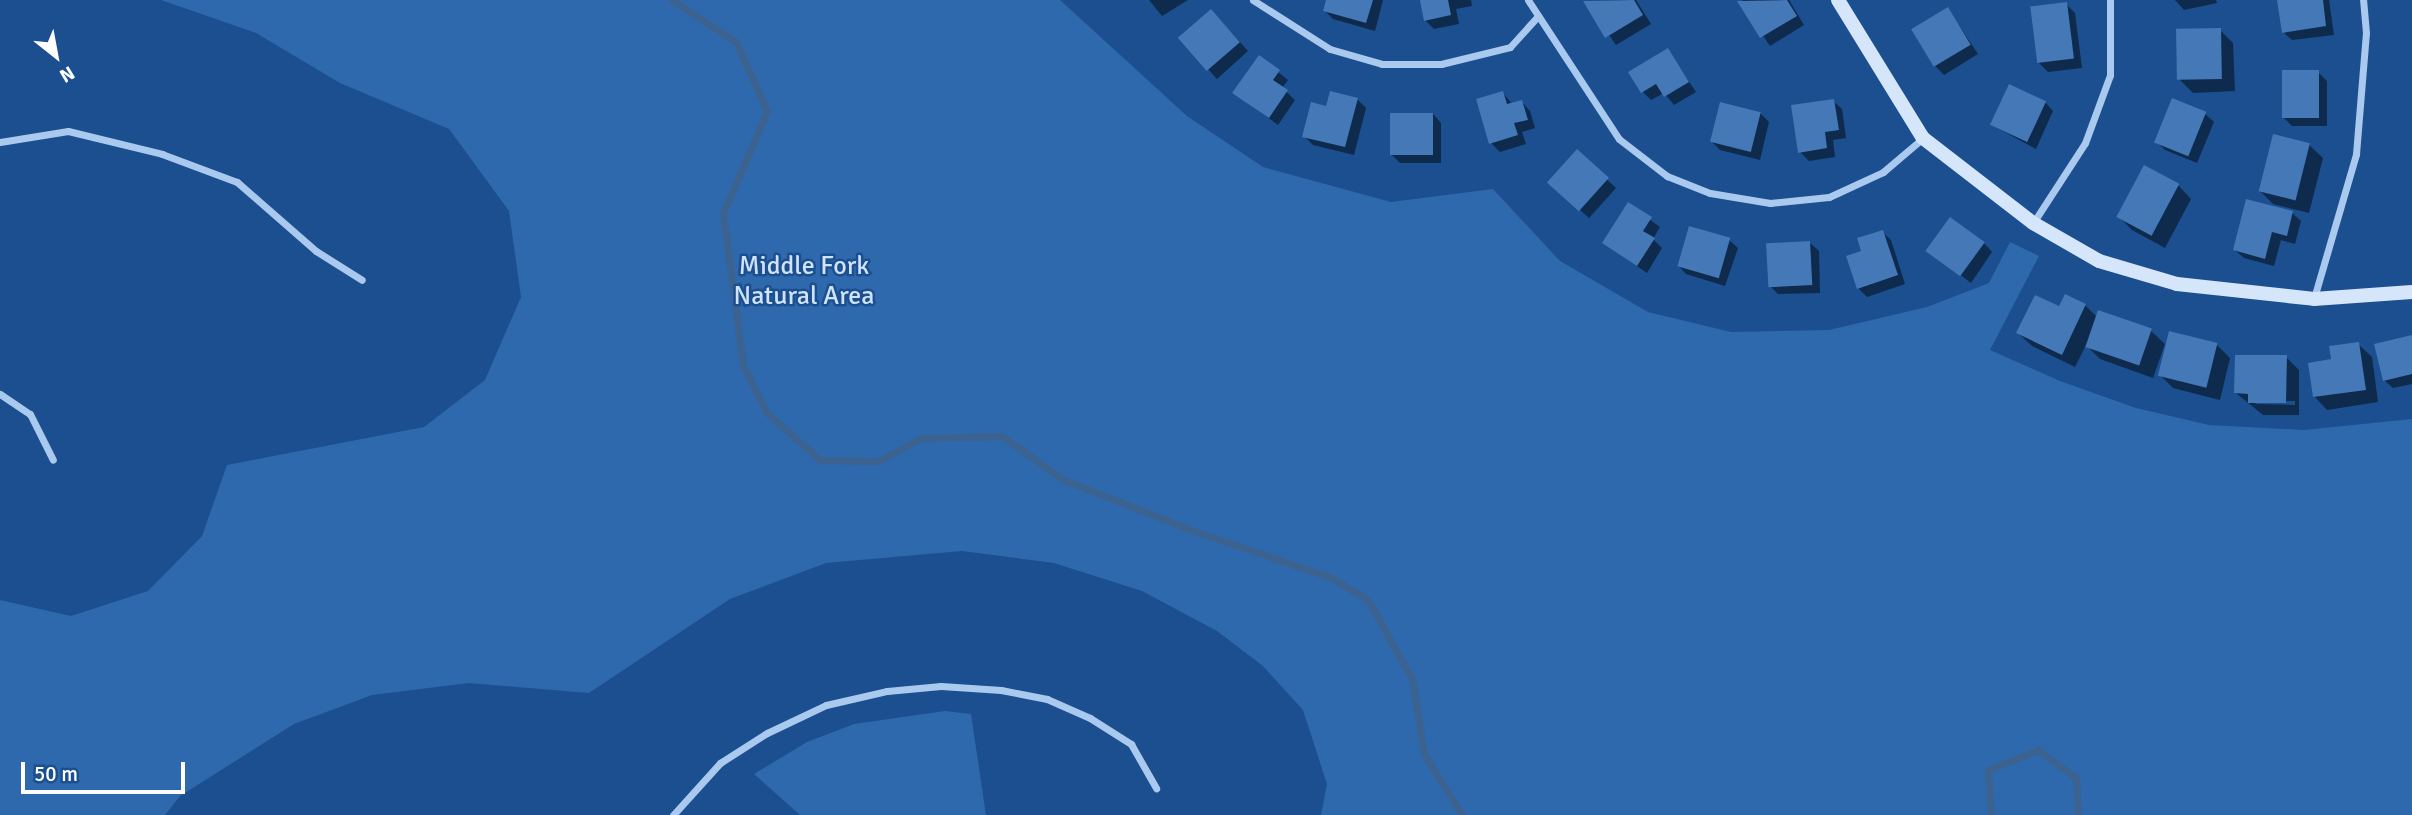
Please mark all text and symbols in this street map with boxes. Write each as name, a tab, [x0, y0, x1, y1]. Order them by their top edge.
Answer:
north arrow	[21, 21, 91, 91]
text: N	[55, 60, 79, 88]
park label: Middle Fork Natural Area	[734, 251, 874, 312]
scale bar	[24, 748, 189, 792]
text: 50 m	[34, 761, 78, 787]

